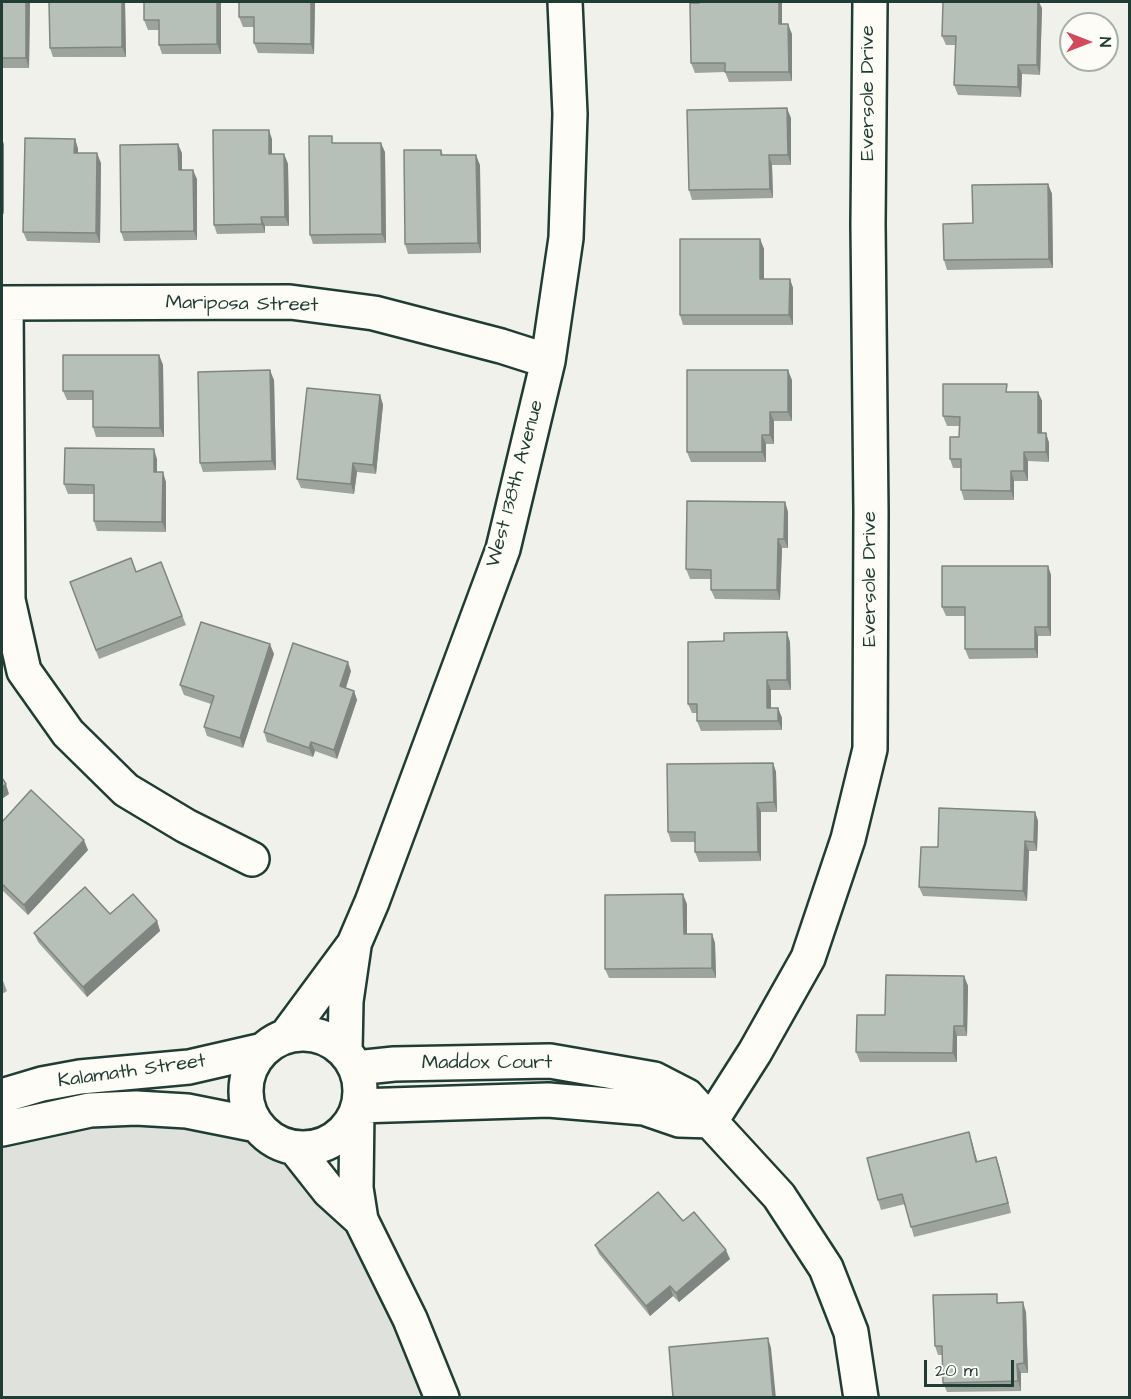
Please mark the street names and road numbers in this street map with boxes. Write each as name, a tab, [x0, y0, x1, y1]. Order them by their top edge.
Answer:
street label: Eversole Drive	[857, 25, 881, 161]
street label: Mariposa Street	[165, 292, 319, 318]
street label: West 138th Avenue	[482, 398, 550, 570]
street label: Eversole Drive	[859, 511, 883, 647]
street label: Kalamath Street	[57, 1050, 207, 1094]
street label: Maddox Court	[422, 1052, 552, 1076]

